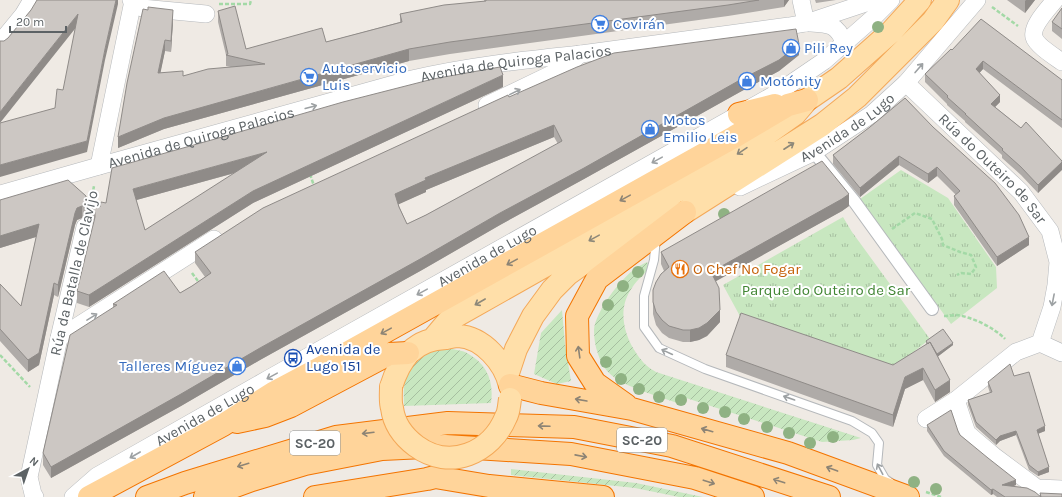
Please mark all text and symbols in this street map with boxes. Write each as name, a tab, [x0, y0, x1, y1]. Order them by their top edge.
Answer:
scale bar	[10, 8, 66, 34]
supermarket icon: Covirán	[590, 14, 610, 34]
text: 20 m	[16, 15, 44, 29]
place label: Covirán	[613, 15, 665, 33]
shop icon: Pili Rey	[781, 38, 801, 58]
place label: Pili Rey	[804, 39, 853, 57]
street label: Avenida de Quiroga Palacios	[419, 41, 613, 86]
place label: Autoservicio Luis	[322, 59, 407, 94]
one-way arrow	[914, 64, 923, 74]
supermarket icon: Autoservicio Luis	[299, 67, 319, 87]
shop icon: Motónity	[737, 71, 757, 91]
place label: Motónity	[760, 72, 821, 90]
one-way arrow	[509, 88, 521, 95]
street label: Avenida de Lugo	[797, 89, 898, 166]
one-way arrow	[305, 102, 318, 110]
street label: Avenida de Quiroga Palacios	[106, 103, 296, 172]
street label: Rúa do Outeiro de Sar	[935, 110, 1051, 228]
place label: Motos Emilio Leis	[663, 111, 737, 146]
shop icon: Motos Emilio Leis	[640, 119, 660, 139]
one-way arrow	[783, 142, 794, 150]
one-way arrow	[737, 147, 748, 155]
one-way arrow	[651, 156, 663, 164]
street label: Rúa da Batalla de Clavijo	[46, 189, 102, 357]
one-way arrow	[619, 195, 631, 203]
street label: Avenida de Lugo	[435, 221, 540, 291]
one-way arrow	[588, 235, 600, 243]
one-way arrow	[506, 258, 518, 266]
restaurant icon: O Chef No Fogar	[670, 259, 690, 279]
place label: O Chef No Fogar	[693, 260, 801, 278]
park label: Parque do Outeiro de Sar	[742, 281, 911, 299]
one-way arrow	[416, 289, 428, 296]
one-way arrow	[1049, 293, 1057, 306]
one-way arrow	[475, 299, 487, 307]
one-way arrow	[86, 313, 97, 321]
one-way arrow	[380, 328, 392, 336]
place label: Avenida de Lugo 151	[306, 340, 380, 375]
one-way arrow	[575, 346, 582, 359]
bus stop icon: Avenida de Lugo 151	[283, 348, 303, 368]
one-way arrow	[662, 348, 674, 355]
shop icon: Talleres Míguez	[227, 356, 247, 376]
place label: Talleres Míguez	[119, 357, 224, 375]
one-way arrow	[266, 373, 278, 381]
street label: Avenida de Lugo	[152, 380, 258, 450]
one-way arrow	[783, 394, 795, 402]
one-way arrow	[575, 396, 588, 404]
one-way arrow	[538, 422, 551, 430]
one-way arrow	[701, 426, 714, 434]
road number: SC-20	[617, 428, 667, 452]
one-way arrow	[362, 429, 375, 436]
road number: SC-20	[290, 431, 340, 455]
north arrow	[8, 449, 48, 489]
one-way arrow	[129, 451, 141, 459]
one-way arrow	[575, 452, 588, 460]
text: N	[27, 454, 41, 469]
one-way arrow	[237, 462, 249, 470]
one-way arrow	[876, 463, 883, 475]
one-way arrow	[825, 465, 838, 472]
one-way arrow	[772, 477, 785, 484]
one-way arrow	[702, 479, 714, 487]

